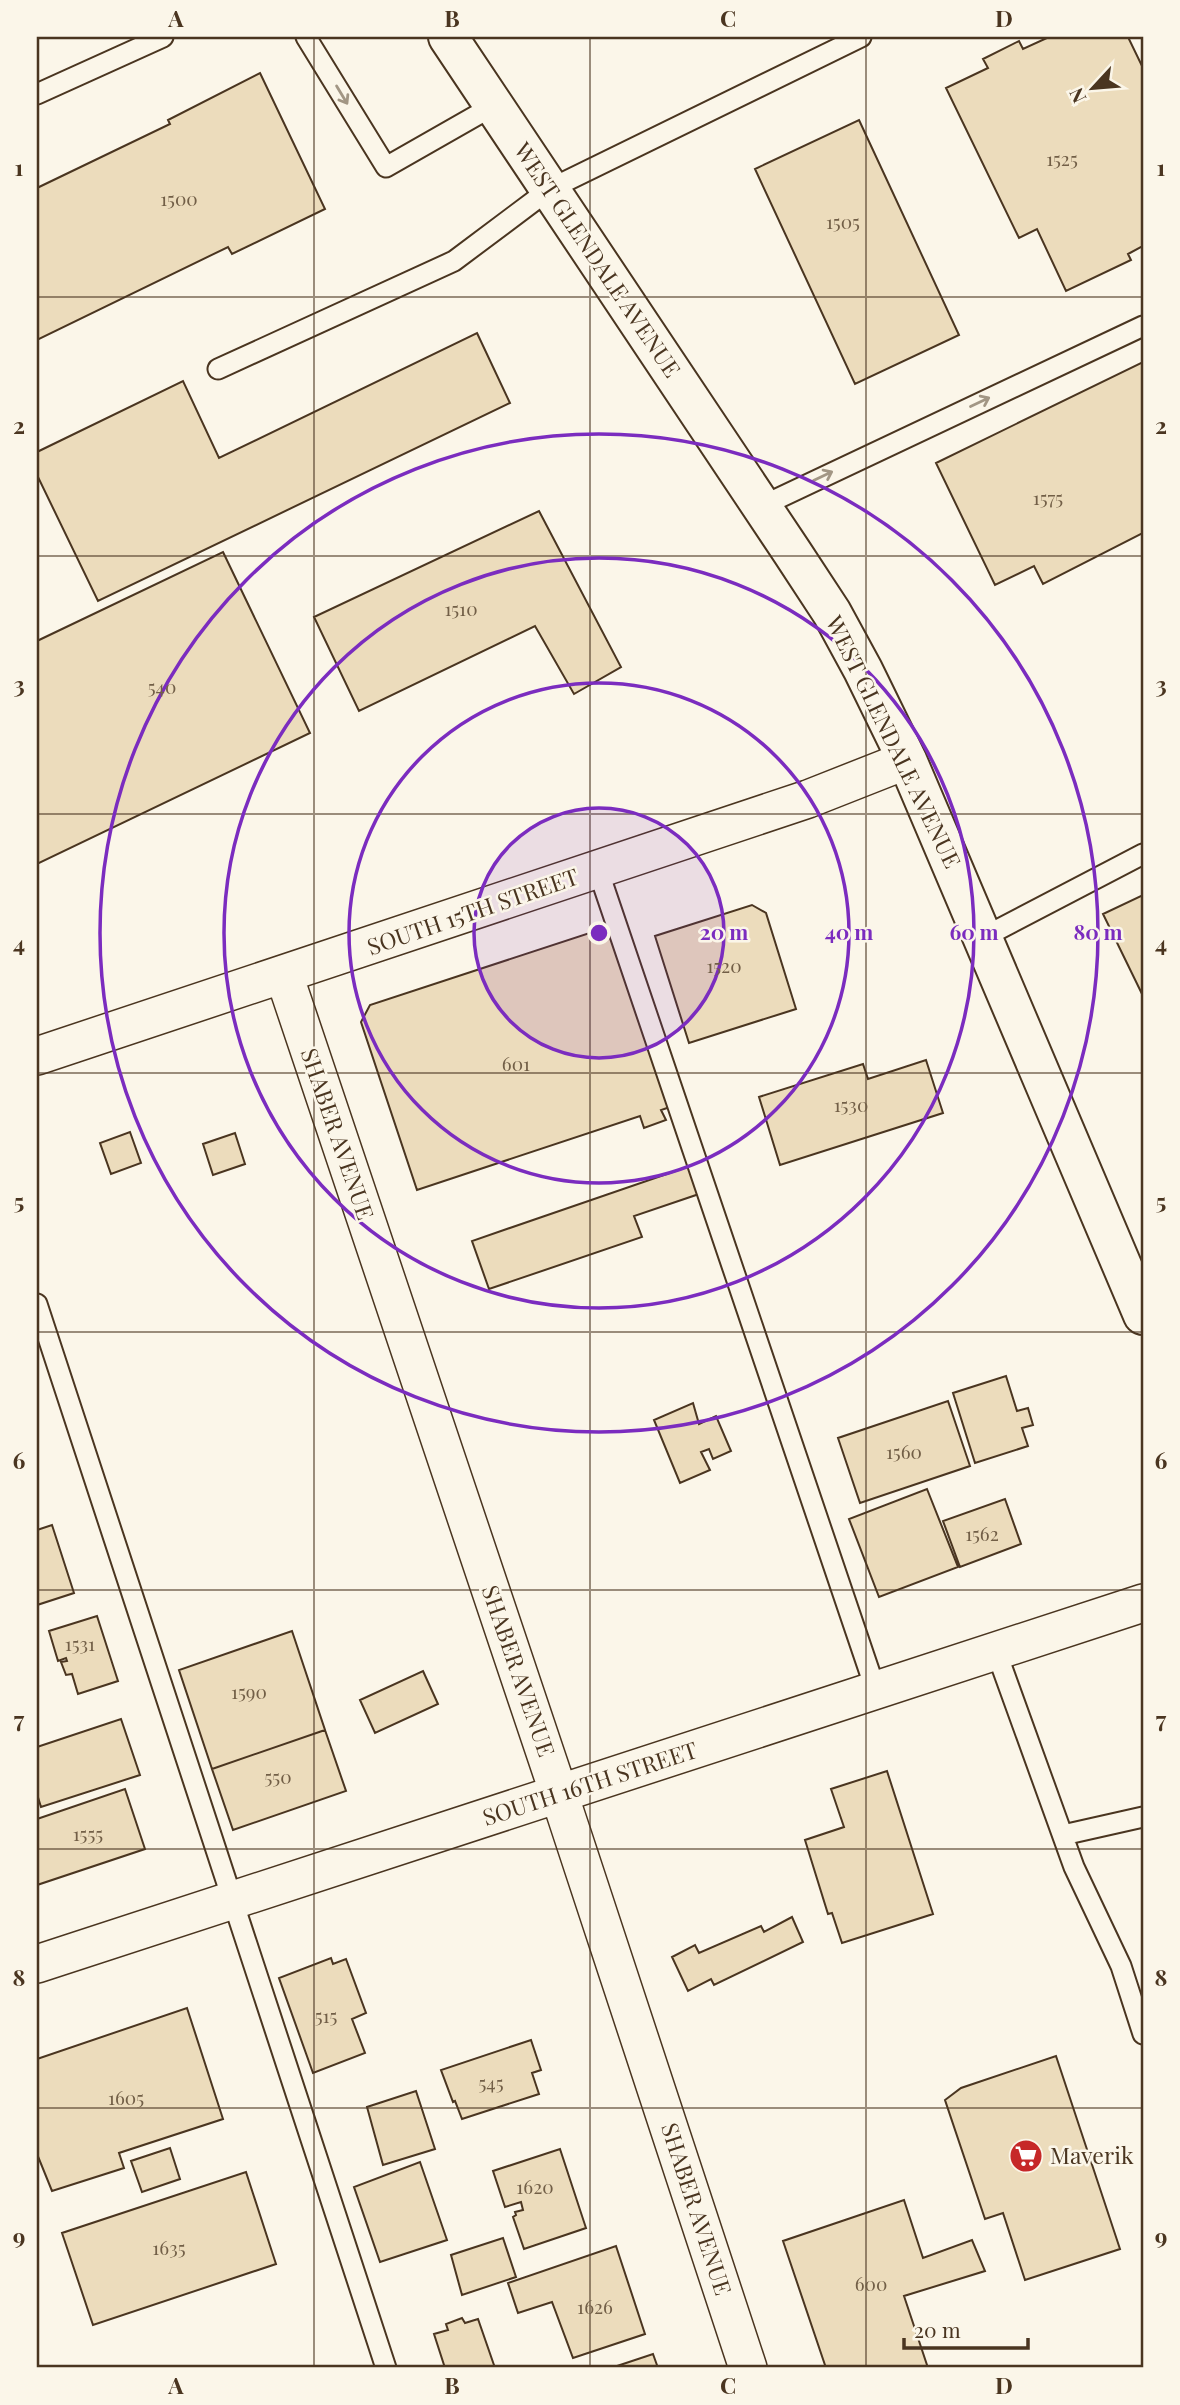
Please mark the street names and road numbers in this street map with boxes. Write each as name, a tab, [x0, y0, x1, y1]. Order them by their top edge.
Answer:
street label: WEST GLENDALE AVENUE	[507, 135, 689, 383]
street label: WEST GLENDALE AVENUE	[819, 609, 969, 873]
street label: SOUTH 15TH STREET	[363, 860, 582, 961]
street label: SHABER AVENUE	[295, 1044, 382, 1223]
street label: SHABER AVENUE	[476, 1581, 563, 1760]
street label: SOUTH 16TH STREET	[478, 1733, 701, 1832]
street label: SHABER AVENUE	[655, 2118, 740, 2299]

